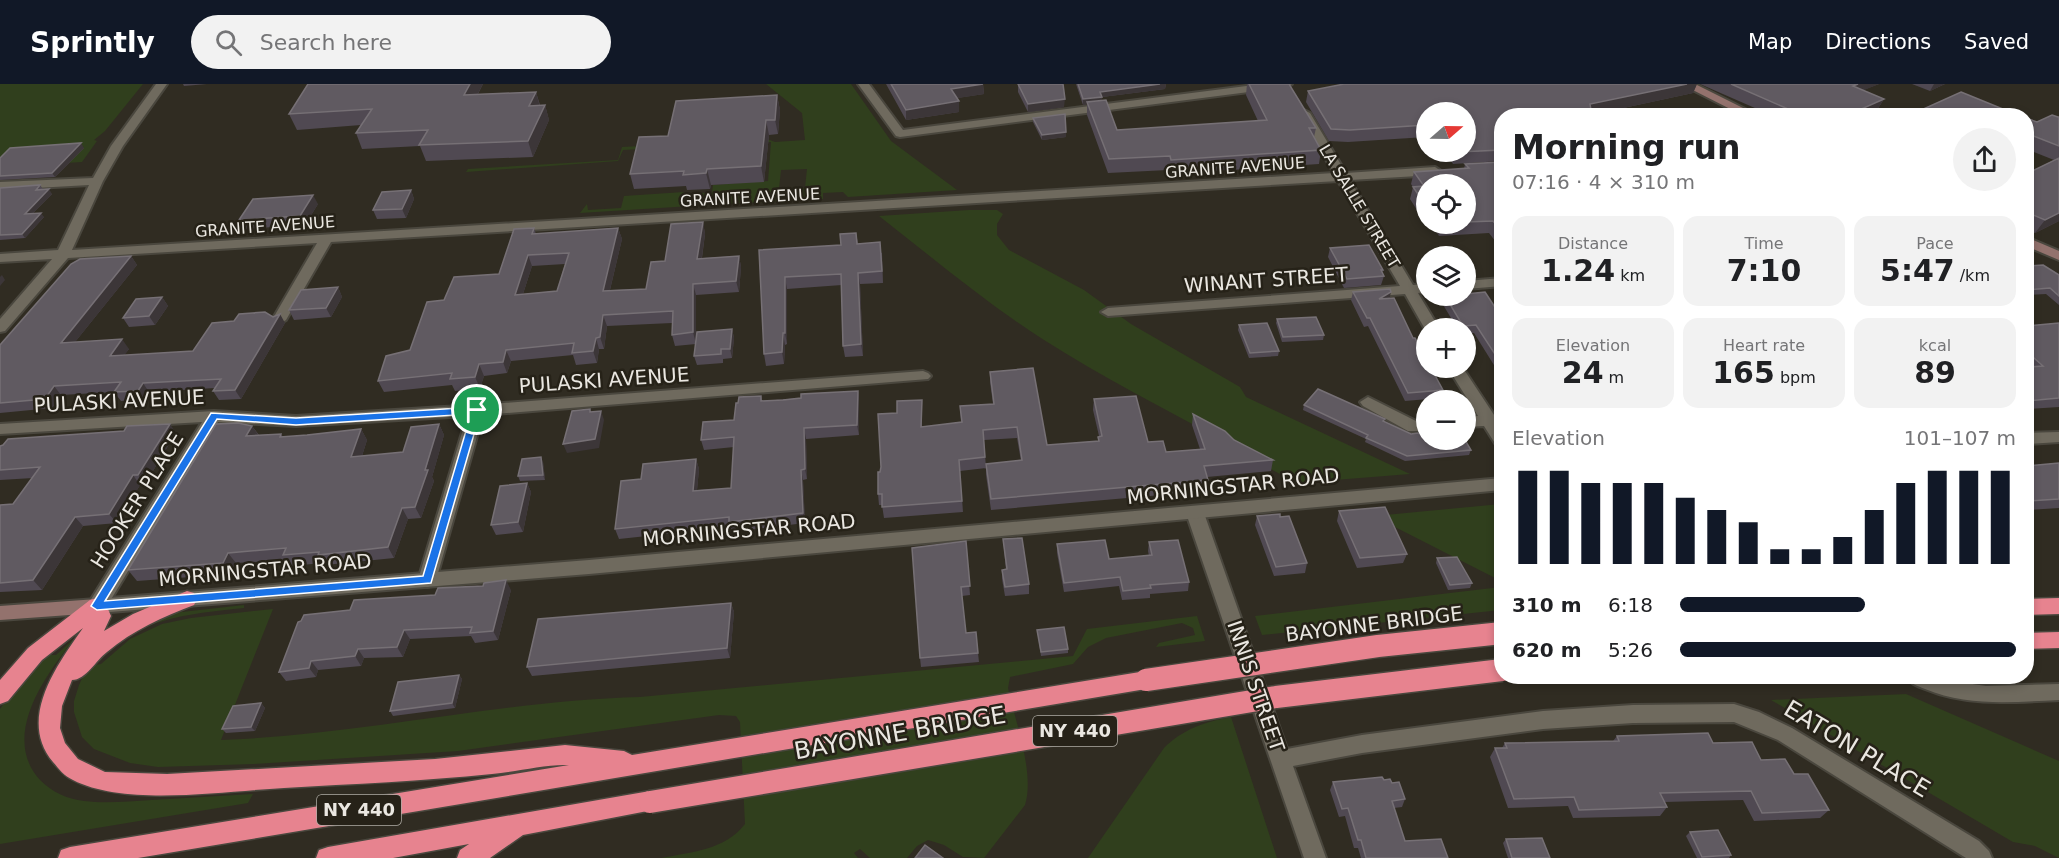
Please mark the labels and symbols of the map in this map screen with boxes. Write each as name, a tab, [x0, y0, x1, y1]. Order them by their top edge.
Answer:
north arrow	[1416, 102, 1476, 162]
street label: LA SALLE STREET	[1315, 141, 1404, 272]
street label: GRANITE AVENUE	[1164, 153, 1306, 182]
street label: GRANITE AVENUE	[680, 184, 821, 211]
street label: GRANITE AVENUE	[194, 212, 336, 241]
street label: WINANT STREET	[1183, 262, 1349, 298]
street label: PULASKI AVENUE	[518, 362, 690, 398]
pin	[451, 384, 502, 435]
street label: PULASKI AVENUE	[33, 385, 205, 417]
street label: HOOKER PLACE	[85, 427, 189, 573]
street label: MORNINGSTAR ROAD	[1125, 463, 1341, 509]
street label: MORNINGSTAR ROAD	[641, 509, 857, 551]
street label: MORNINGSTAR ROAD	[157, 549, 373, 591]
street label: BAYONNE BRIDGE	[1284, 601, 1464, 647]
street label: INNIS STREET	[1222, 617, 1290, 755]
street label: EATON PLACE	[1779, 694, 1935, 804]
street label: BAYONNE BRIDGE	[792, 701, 1008, 765]
road number: NY 440	[1033, 716, 1117, 746]
road number: NY 440	[317, 795, 401, 825]

